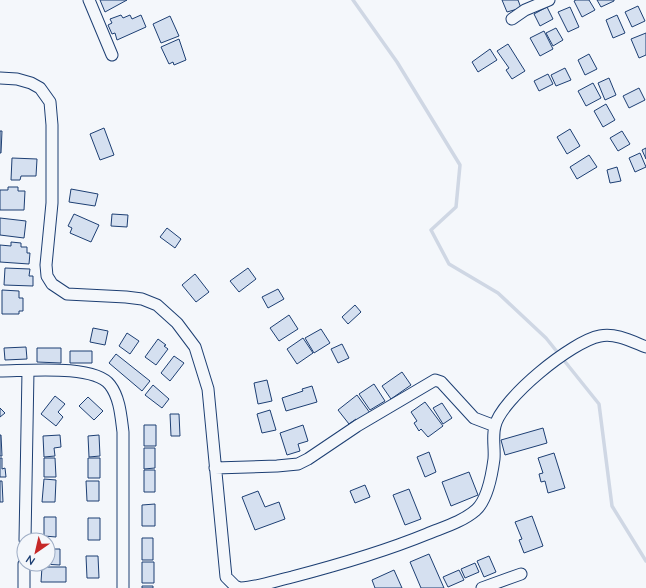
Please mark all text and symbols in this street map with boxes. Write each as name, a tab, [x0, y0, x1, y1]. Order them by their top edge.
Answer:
north arrow	[16, 532, 56, 572]
text: N	[23, 551, 38, 568]

